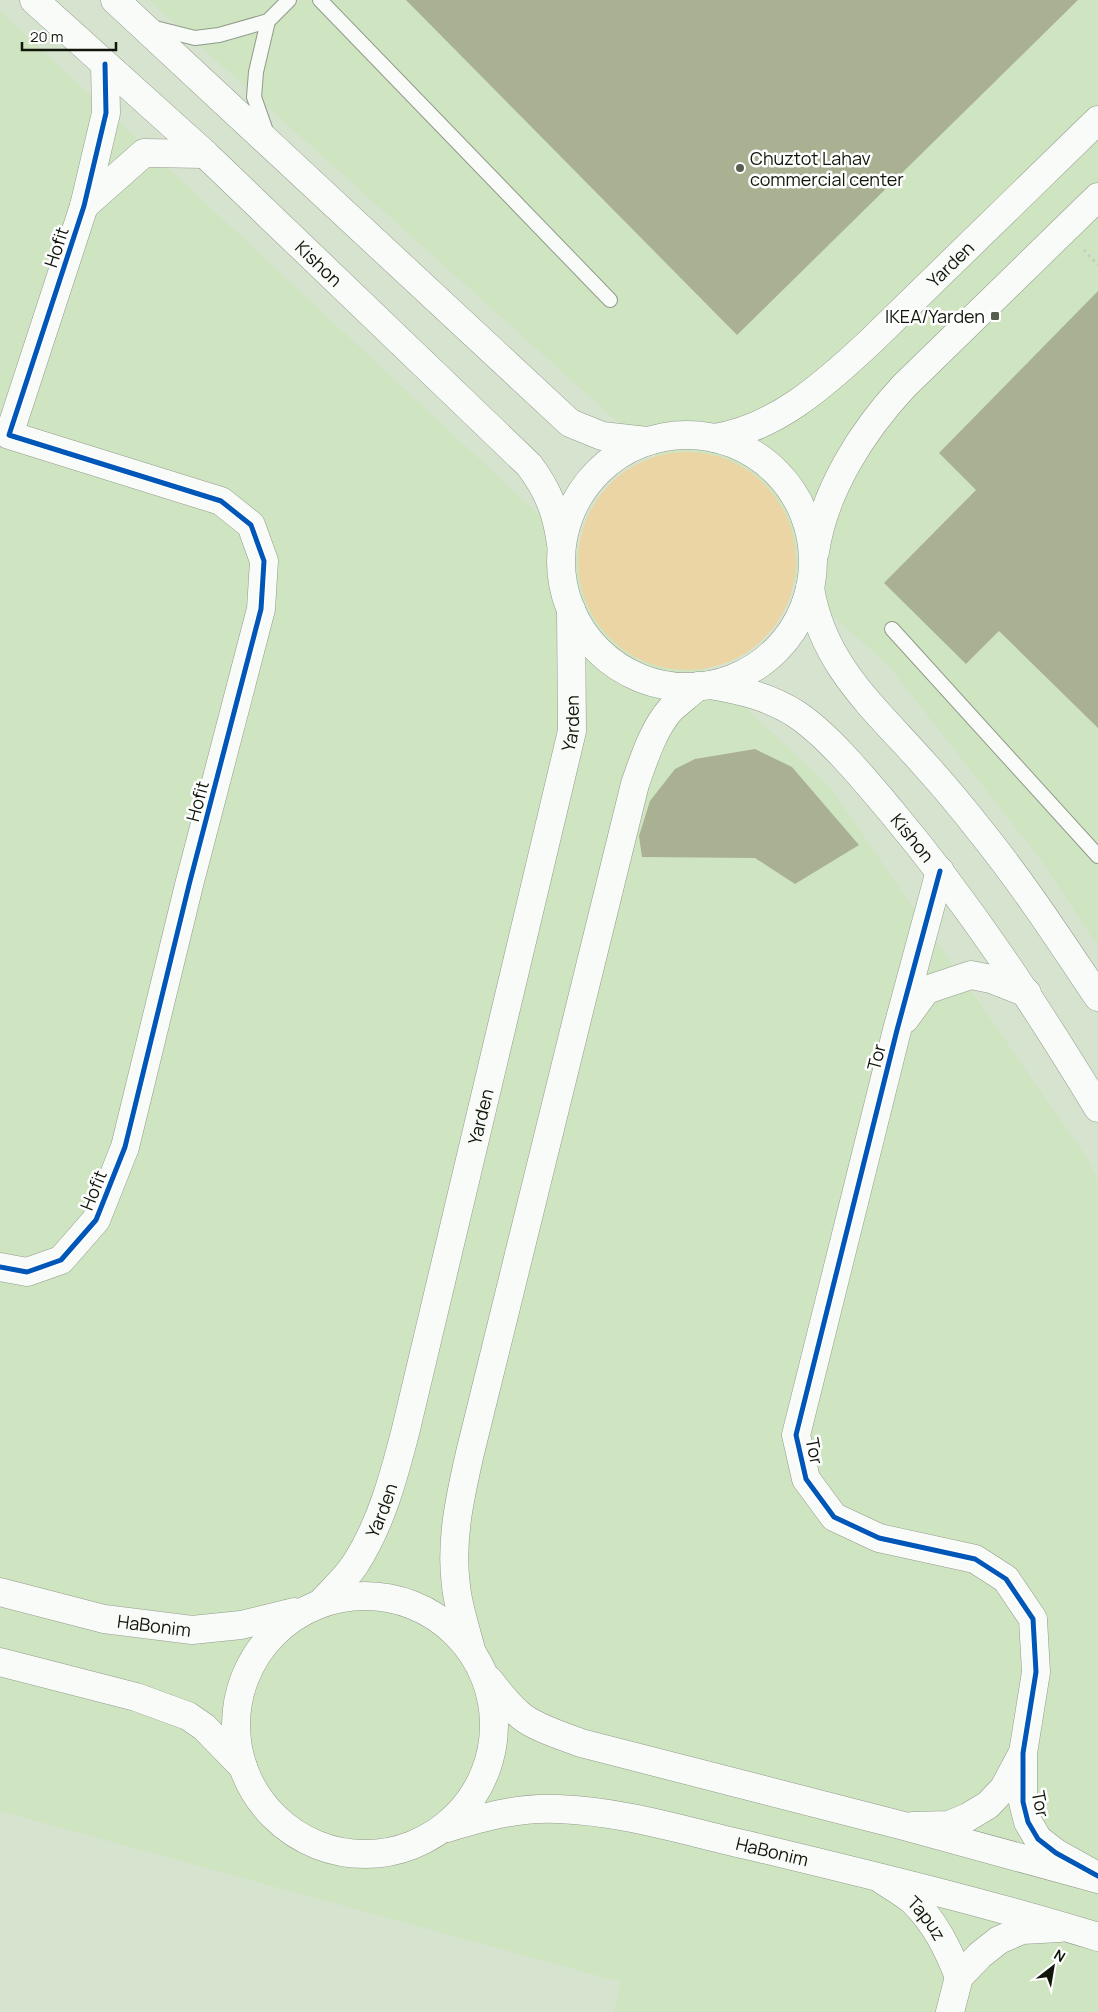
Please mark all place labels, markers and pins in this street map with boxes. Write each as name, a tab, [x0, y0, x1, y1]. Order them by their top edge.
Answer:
place label: Chuztot Lahav commercial center	[750, 146, 904, 191]
marker: Chuztot Lahav commercial center	[734, 162, 746, 174]
place label: IKEA/Yarden	[885, 304, 985, 328]
marker: IKEA/Yarden	[989, 310, 1001, 322]

